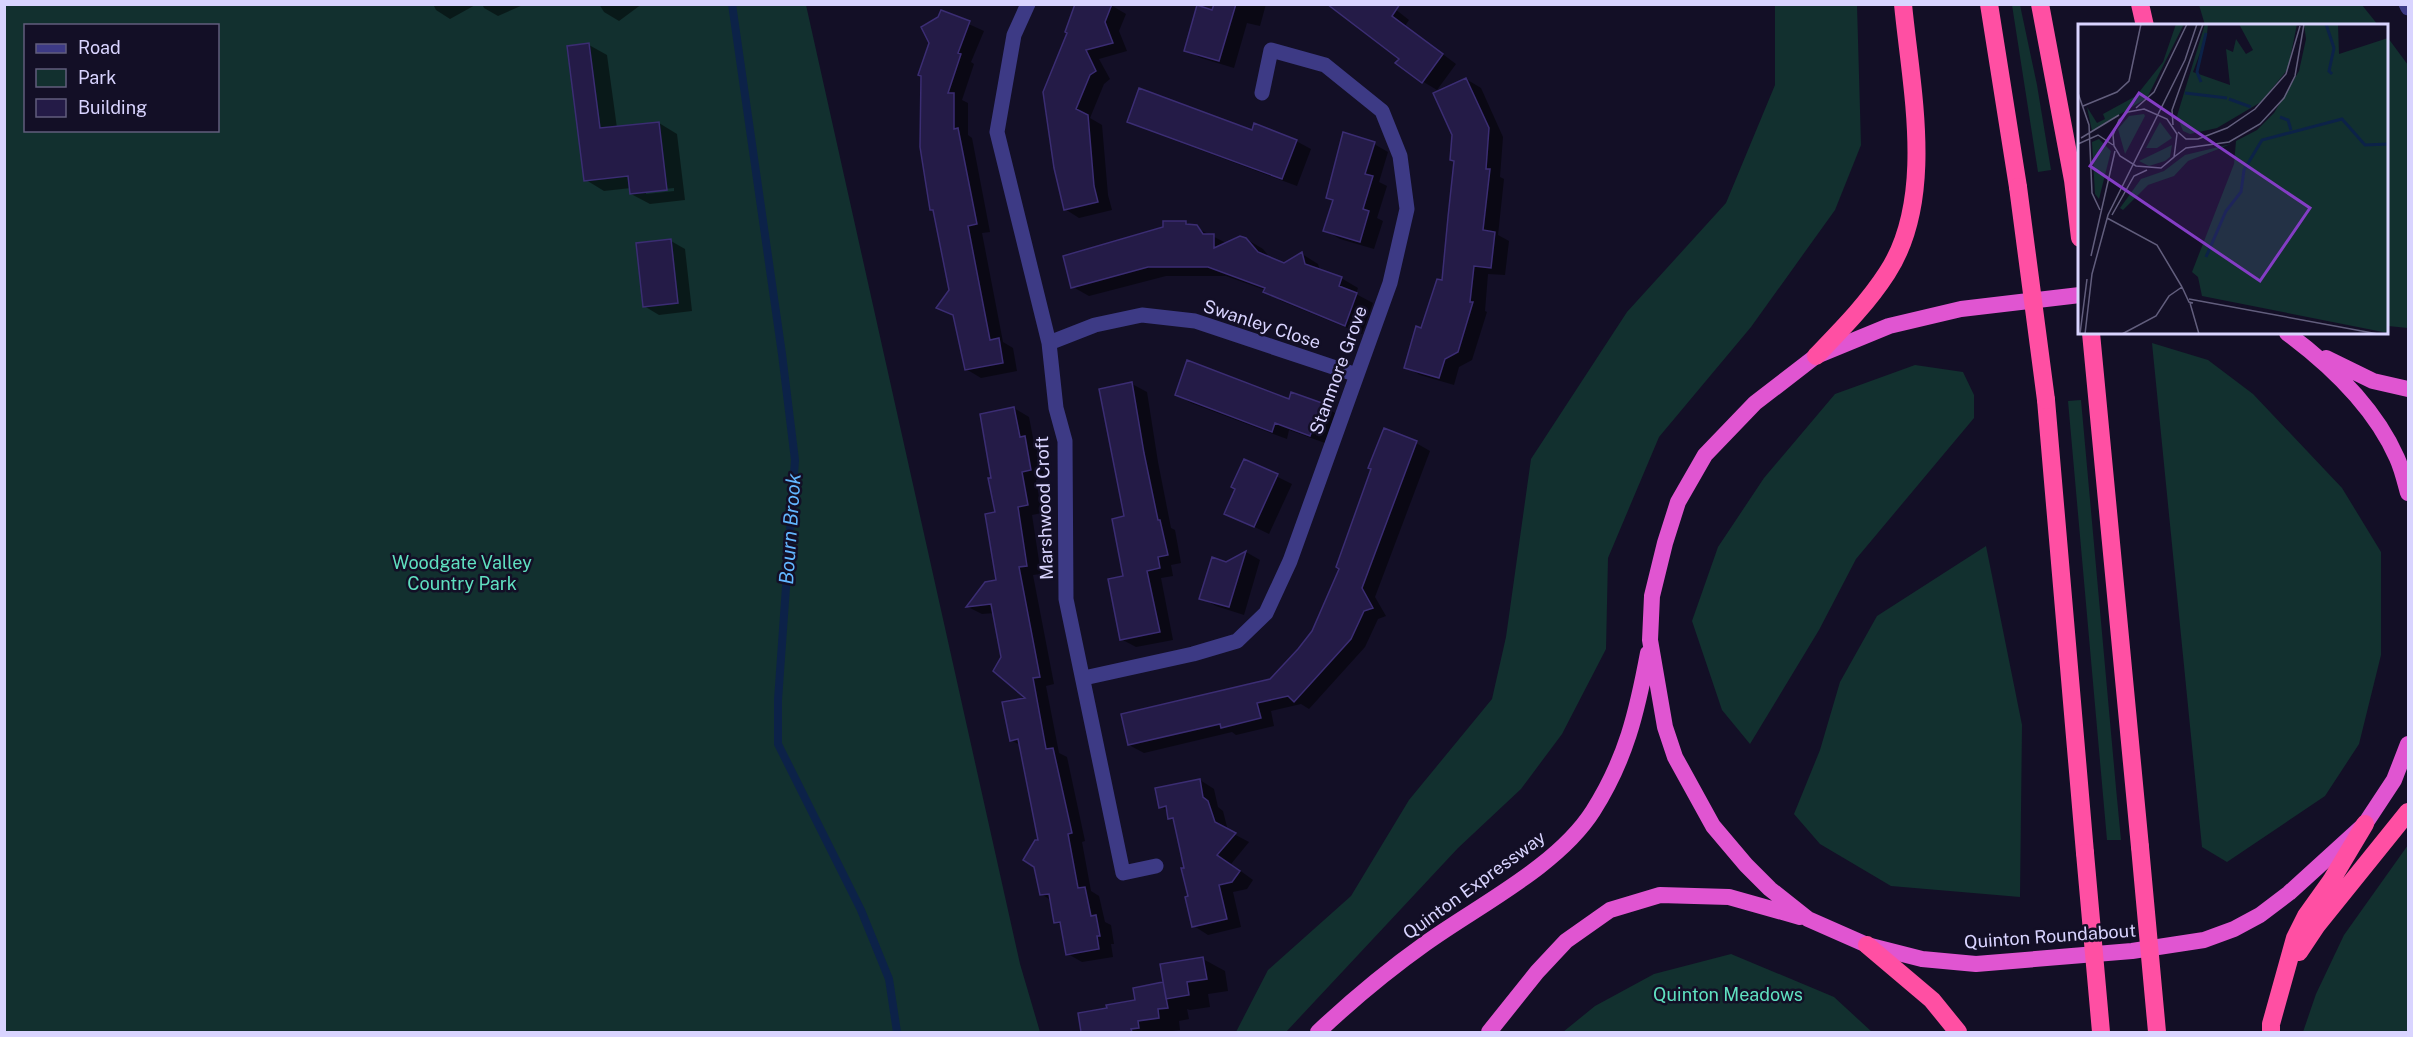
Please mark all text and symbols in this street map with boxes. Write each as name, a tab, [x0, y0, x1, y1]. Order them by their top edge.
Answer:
legend	[24, 24, 219, 132]
inset map	[2078, 24, 2389, 334]
text: Road	[78, 37, 121, 58]
text: Park	[78, 67, 116, 88]
text: Building	[78, 97, 147, 118]
street label: Swanley Close	[1201, 295, 1323, 353]
street label: Stanmore Grove	[1305, 303, 1371, 437]
street label: Marshwood Croft	[1031, 436, 1057, 580]
water label: Bourn Brook	[774, 472, 806, 585]
park label: Woodgate Valley Country Park	[392, 552, 532, 594]
street label: Quinton Expressway	[1399, 826, 1549, 944]
street label: Quinton Roundabout	[1963, 920, 2137, 952]
park label: Quinton Meadows	[1653, 984, 1803, 1005]

